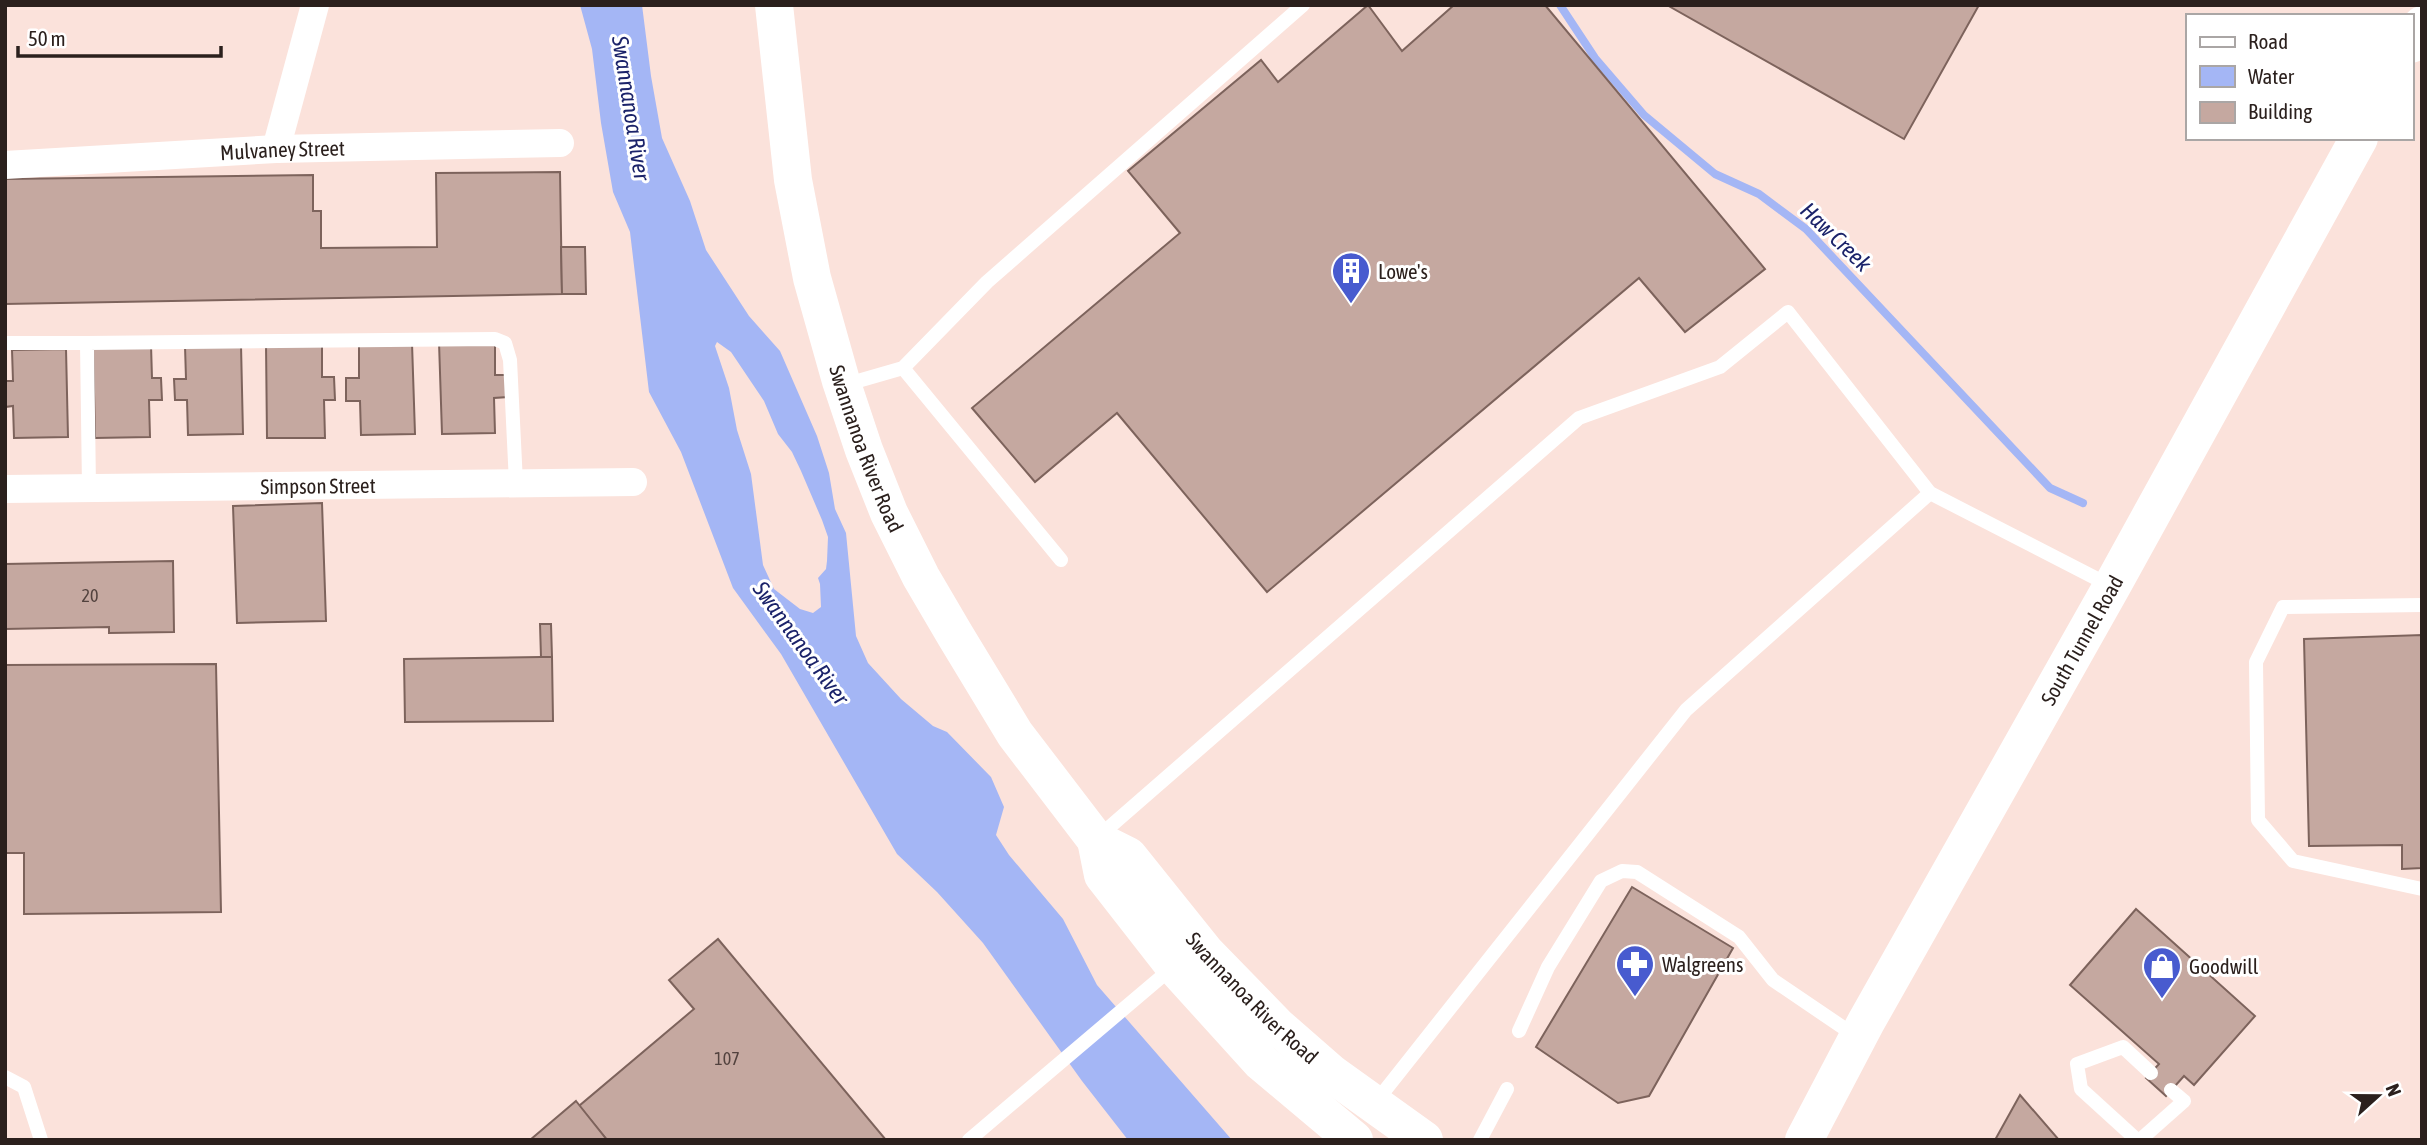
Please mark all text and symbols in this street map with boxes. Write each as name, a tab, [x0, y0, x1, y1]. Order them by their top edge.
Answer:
scale bar	[18, 14, 220, 58]
legend	[2186, 14, 2413, 140]
text: 50 m	[28, 26, 66, 50]
text: Road	[2248, 29, 2288, 53]
water label: Swannanoa River	[607, 33, 655, 183]
text: Water	[2248, 64, 2295, 88]
text: Building	[2248, 99, 2312, 123]
street label: Mulvaney Street	[219, 136, 345, 164]
water label: Haw Creek	[1795, 197, 1877, 278]
building icon: Lowe's	[1330, 250, 1372, 305]
place label: Lowe's	[1378, 259, 1428, 283]
street label: Swannanoa River Road	[825, 362, 909, 536]
street label: Simpson Street	[260, 473, 376, 498]
street label: South Tunnel Road	[2036, 571, 2128, 709]
water label: Swannanoa River	[747, 576, 855, 711]
house number: 20	[82, 585, 98, 606]
street label: Swannanoa River Road	[1182, 927, 1323, 1068]
pharmacy icon: Walgreens	[1614, 943, 1656, 998]
shop icon: Goodwill	[2141, 945, 2183, 1000]
place label: Walgreens	[1662, 952, 1743, 976]
place label: Goodwill	[2189, 954, 2259, 978]
house number: 107	[714, 1048, 740, 1069]
north arrow	[2343, 1061, 2413, 1131]
text: N	[2382, 1081, 2406, 1099]

